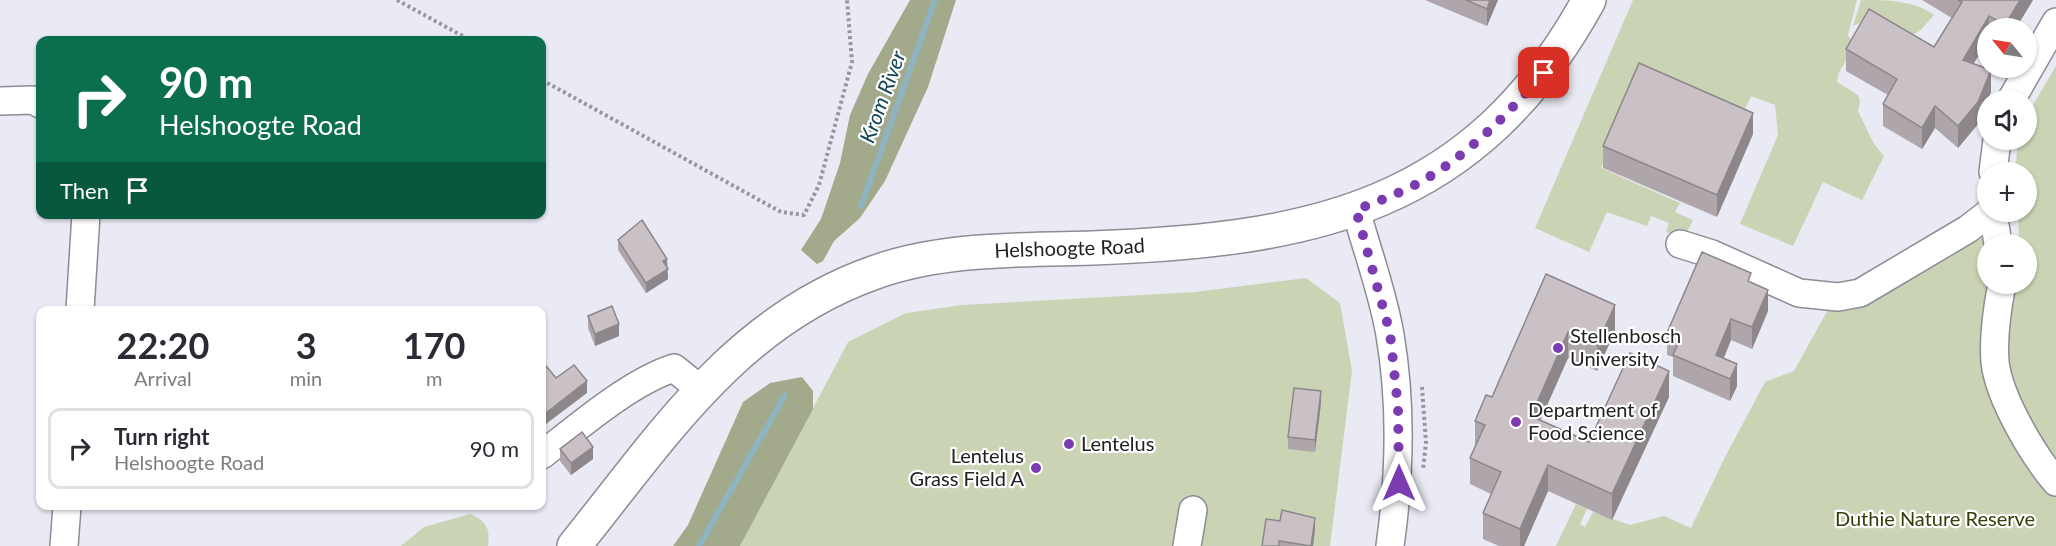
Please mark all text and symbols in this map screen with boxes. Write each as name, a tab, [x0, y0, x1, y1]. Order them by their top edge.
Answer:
north arrow	[1977, 18, 2037, 78]
map controls	[1977, 18, 2037, 294]
water label: Krom River	[853, 46, 910, 146]
pin	[1518, 47, 1569, 98]
icon: arrive	[1527, 56, 1560, 89]
text: 90 m	[159, 57, 253, 107]
icon: right	[60, 60, 138, 138]
button: sound	[1977, 90, 2037, 150]
text: Helshoogte Road	[159, 108, 362, 141]
button: +	[1977, 162, 2037, 222]
icon: arrive	[121, 174, 154, 207]
text: Then	[60, 177, 109, 204]
street label: Helshoogte Road	[994, 233, 1145, 262]
button: −	[1977, 234, 2037, 294]
text: 22:20	[117, 323, 209, 367]
text: 3	[296, 323, 317, 367]
text: 170	[403, 323, 465, 367]
place label: Stellenbosch University	[1570, 323, 1681, 370]
marker: Stellenbosch University	[1551, 341, 1565, 355]
text: Arrival	[134, 366, 192, 390]
text: min	[290, 366, 322, 390]
text: m	[426, 366, 442, 390]
place label: Department of Food Science	[1528, 397, 1658, 444]
marker: Department of Food Science	[1509, 415, 1523, 429]
text: Turn right	[114, 423, 209, 450]
place label: Lentelus	[1081, 431, 1154, 455]
icon: right	[63, 432, 96, 465]
text: 90 m	[470, 435, 519, 462]
marker: Lentelus	[1062, 437, 1076, 451]
place label: Lentelus Grass Field A	[910, 443, 1024, 490]
text: Helshoogte Road	[114, 450, 264, 474]
position arrow	[1367, 451, 1431, 515]
marker: Lentelus Grass Field A	[1029, 461, 1043, 475]
park label: Duthie Nature Reserve	[1835, 506, 2035, 530]

